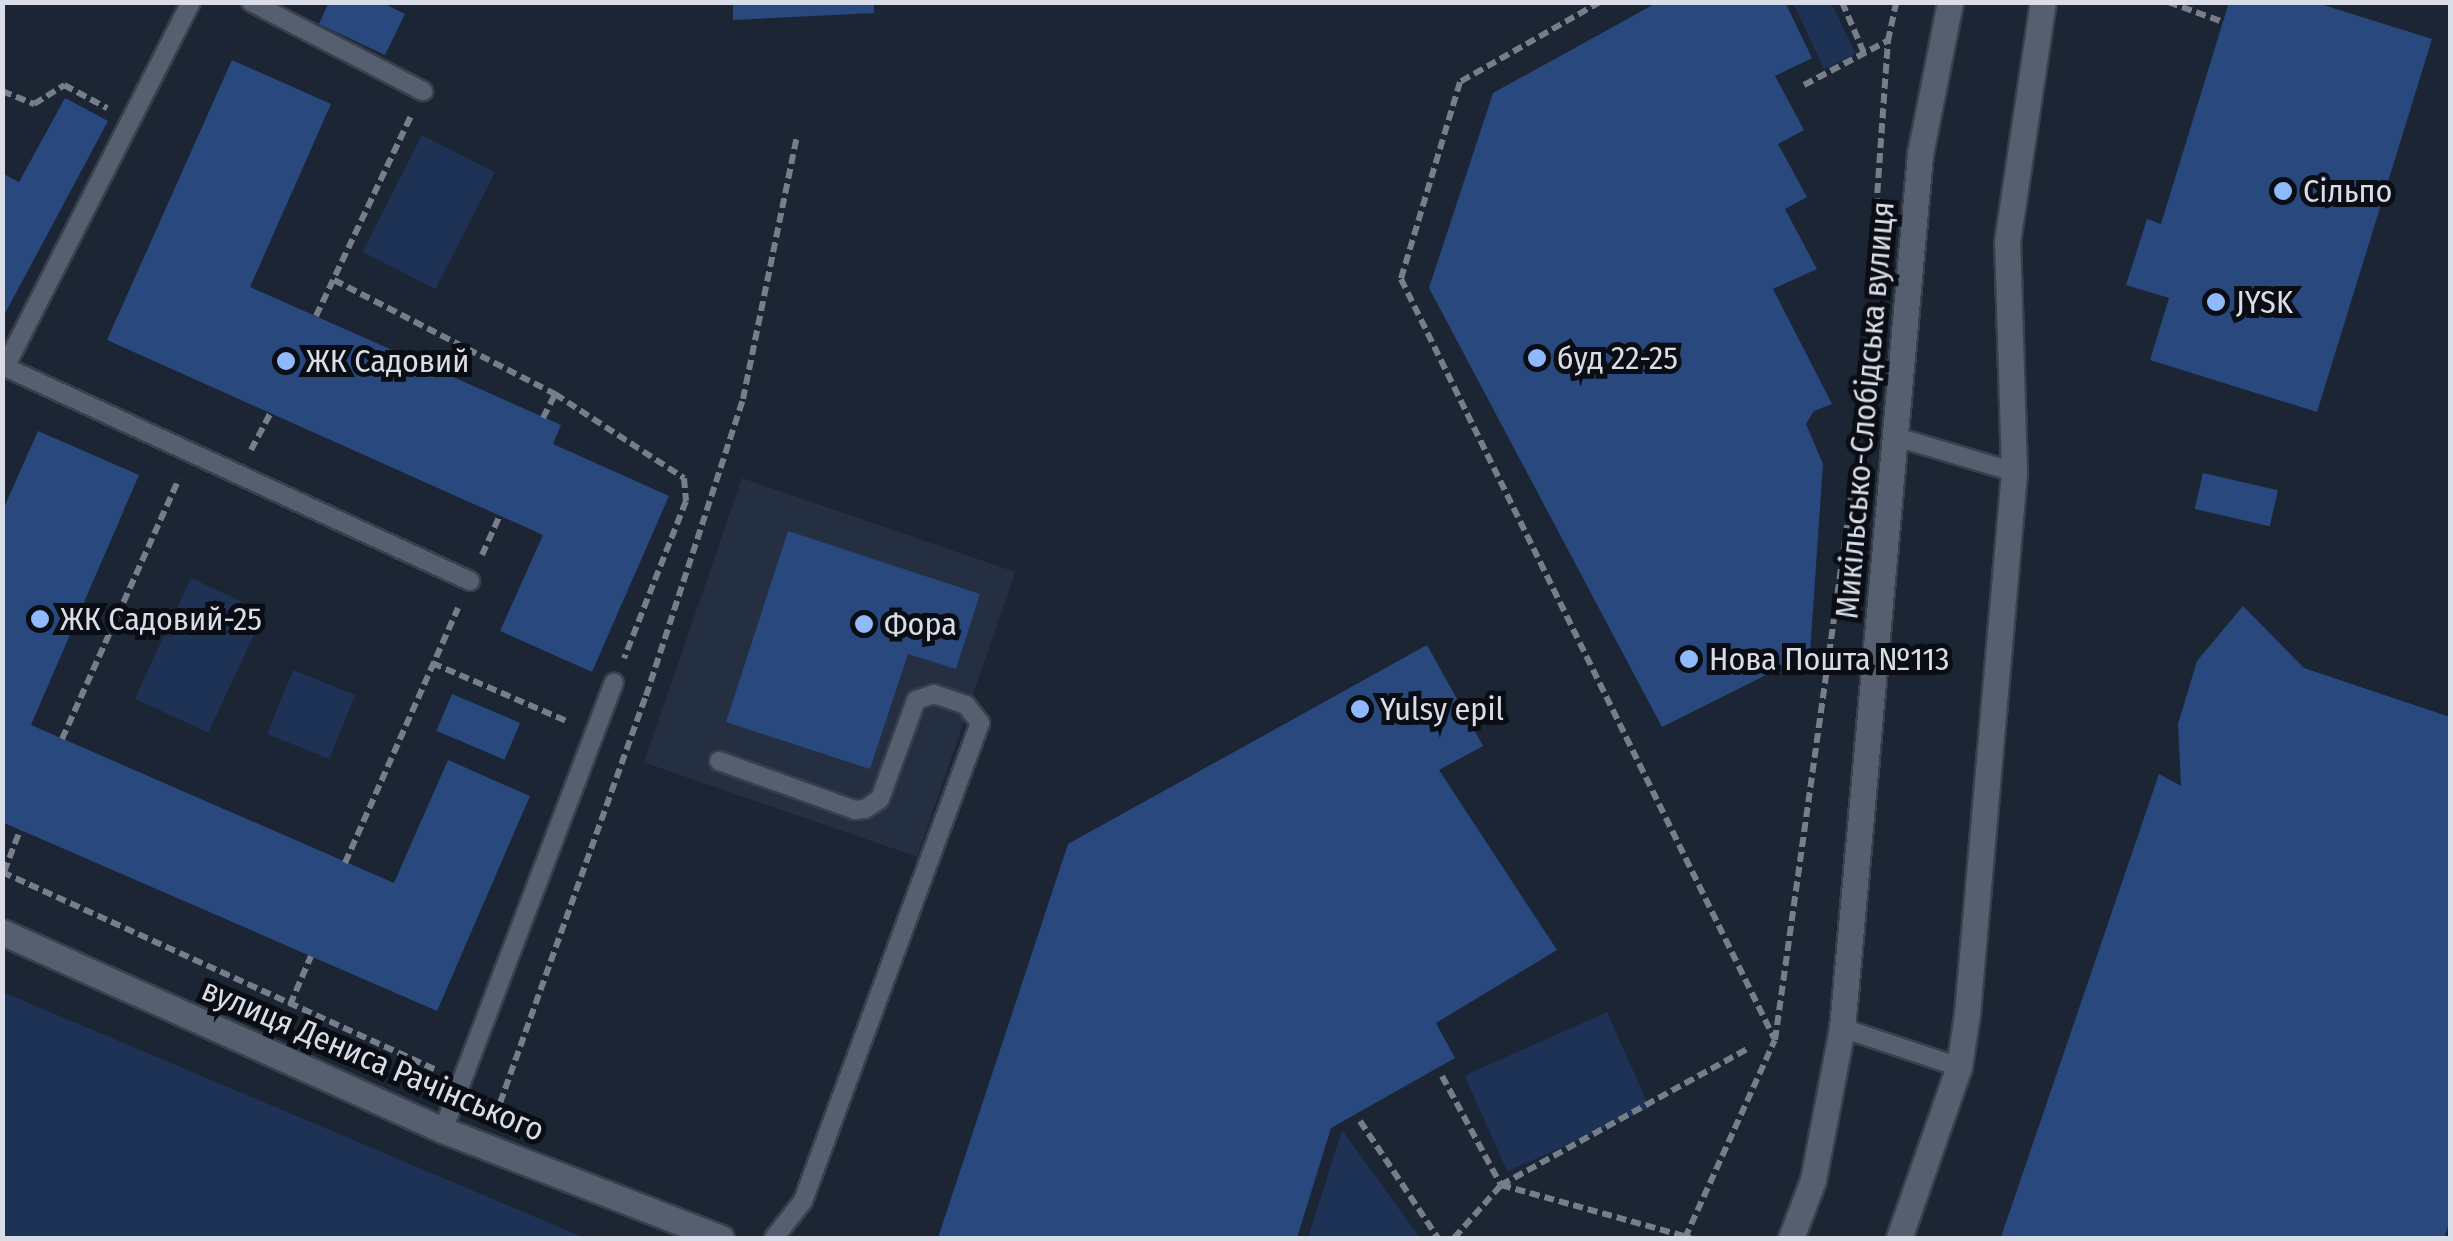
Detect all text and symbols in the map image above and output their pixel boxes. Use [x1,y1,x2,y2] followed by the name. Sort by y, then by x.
[2303,172,2392,210] place label: Сільпо
[2272,180,2294,202] marker: Сільпо
[1828,200,1902,620] street label: Микільсько-Слобідська вулиця
[2236,283,2293,321] place label: JYSK
[2205,291,2227,313] marker: JYSK
[1557,339,1678,377] place label: буд 22-25
[306,342,469,380] place label: ЖК Садовий
[1526,347,1548,369] marker: буд 22-25
[275,350,297,372] marker: ЖК Садовий
[60,600,262,638] place label: ЖК Садовий-25
[884,605,957,643] place label: Фора
[29,608,51,630] marker: ЖК Садовий-25
[853,613,875,635] marker: Фора
[1709,640,1949,678] place label: Нова Пошта №113
[1678,648,1700,670] marker: Нова Пошта №113
[1380,690,1504,728] place label: Yulsy epil
[1349,698,1371,720] marker: Yulsy epil
[196,970,550,1150] street label: вулиця Дениса Рачінського

